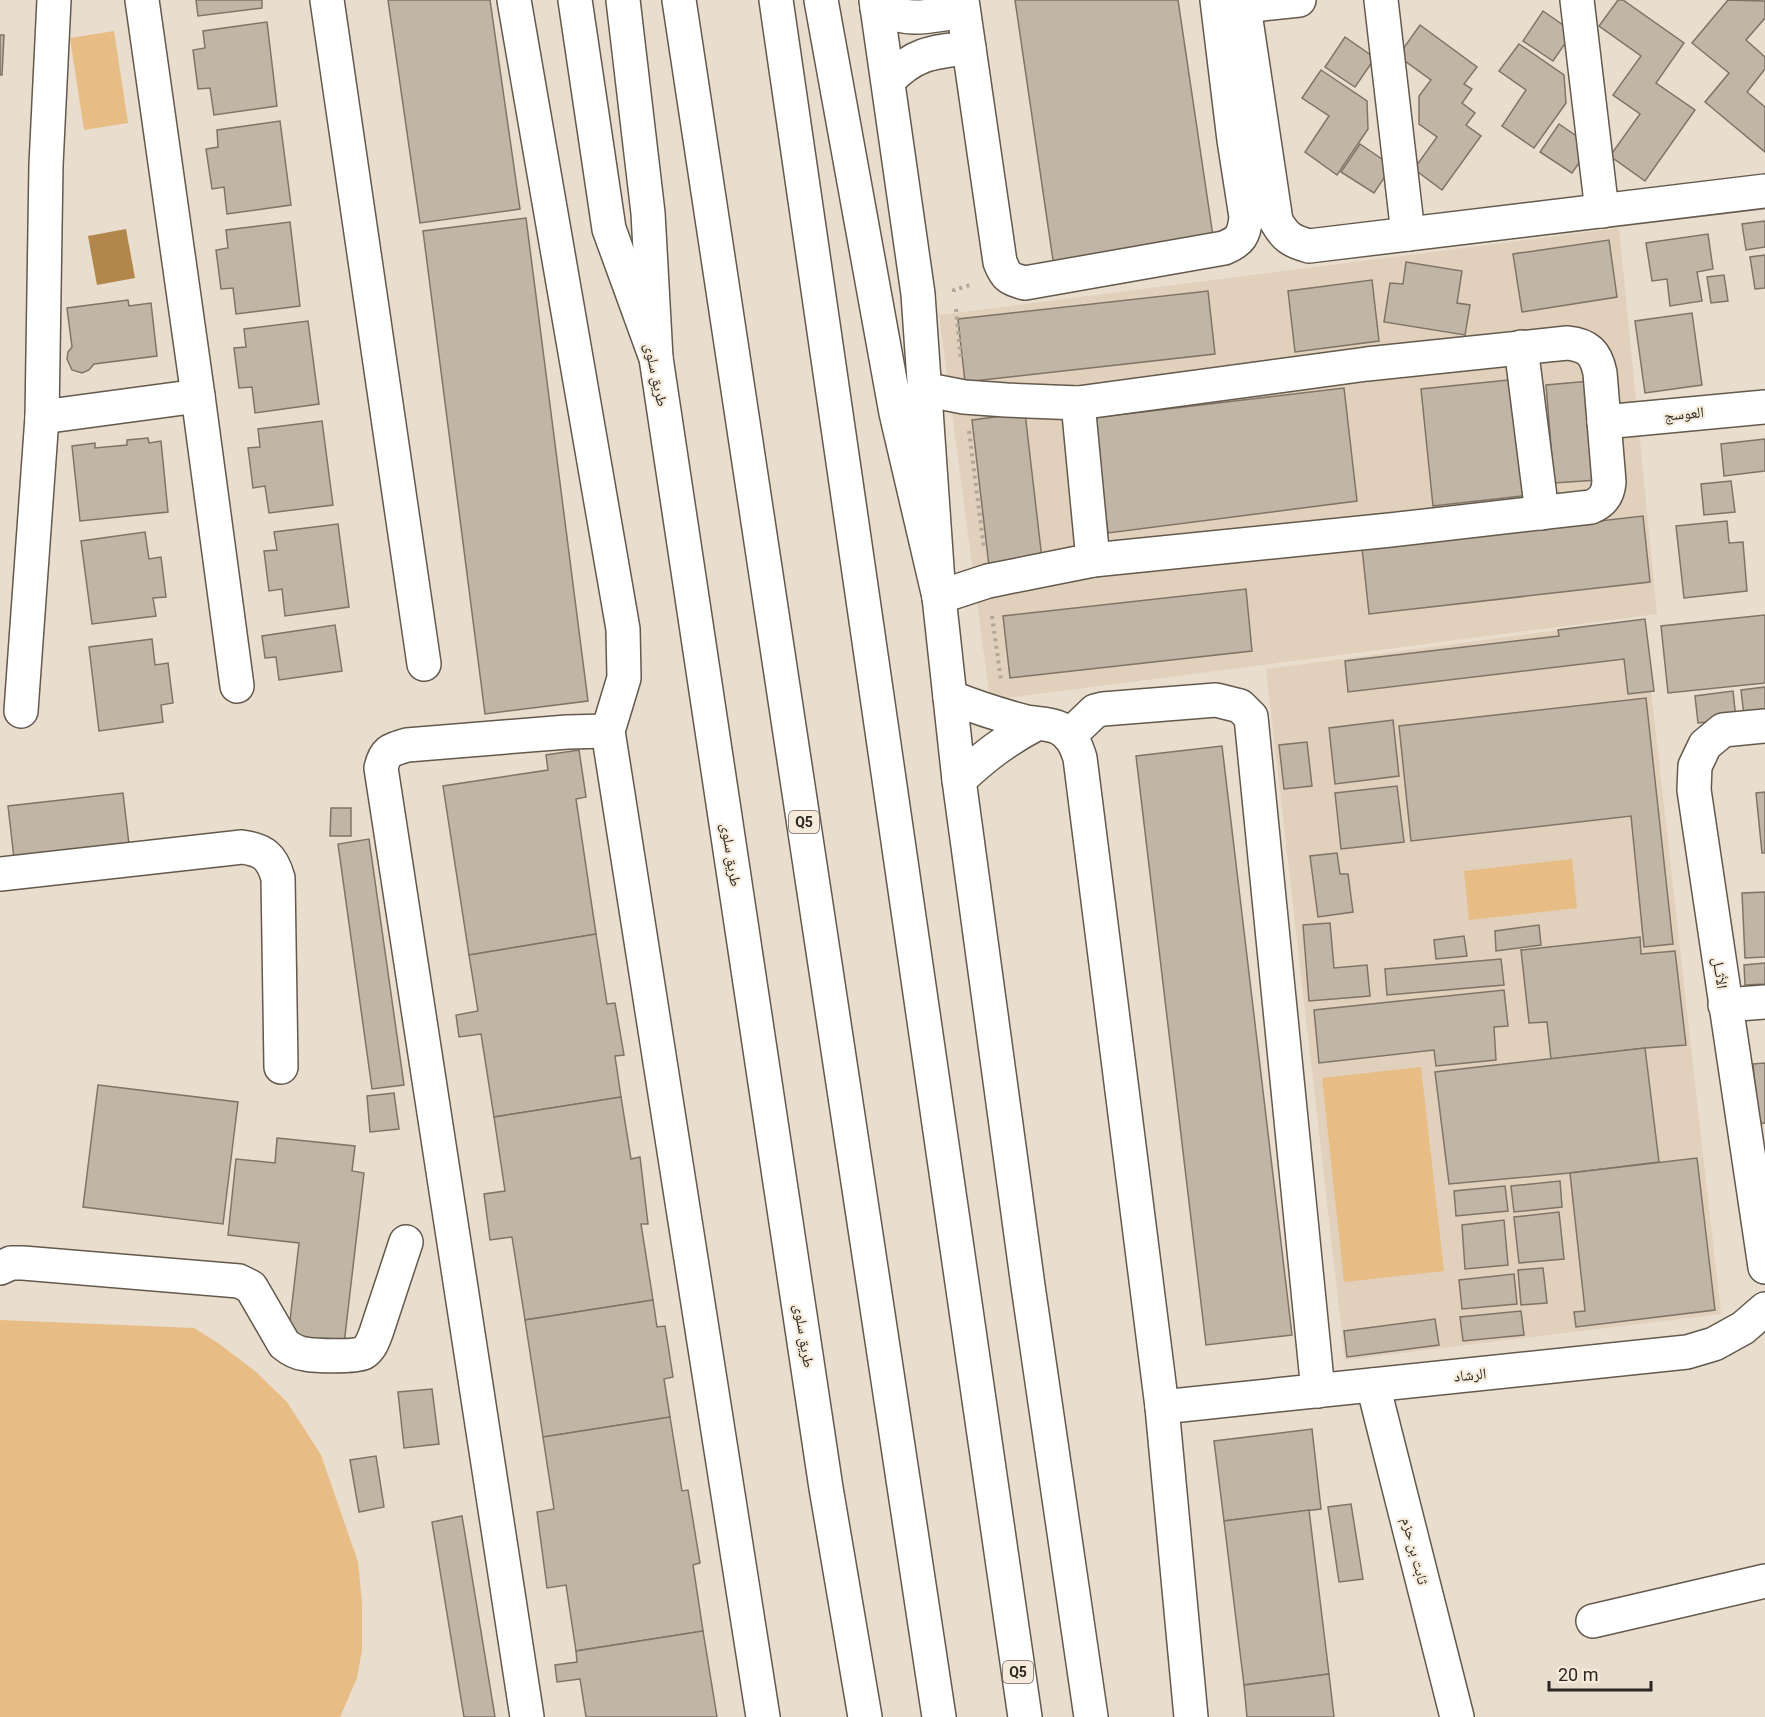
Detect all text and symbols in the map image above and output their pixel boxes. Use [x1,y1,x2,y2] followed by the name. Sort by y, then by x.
[640,342,672,409] street label: طريق سلوى
[1663,403,1705,426] street label: العوسج
[789,811,819,833] road number: Q5
[716,822,745,888] street label: طريق سلوى
[1708,956,1731,990] street label: الأثــل
[789,1303,818,1369] street label: طريق سلوى
[1453,1364,1487,1386] street label: الرشاد
[1397,1516,1432,1587] street label: ثابت بن حزم
[1549,1654,1651,1692] scale bar
[1003,1661,1033,1683] road number: Q5
[1558,1664,1598,1685] text: 20 m

